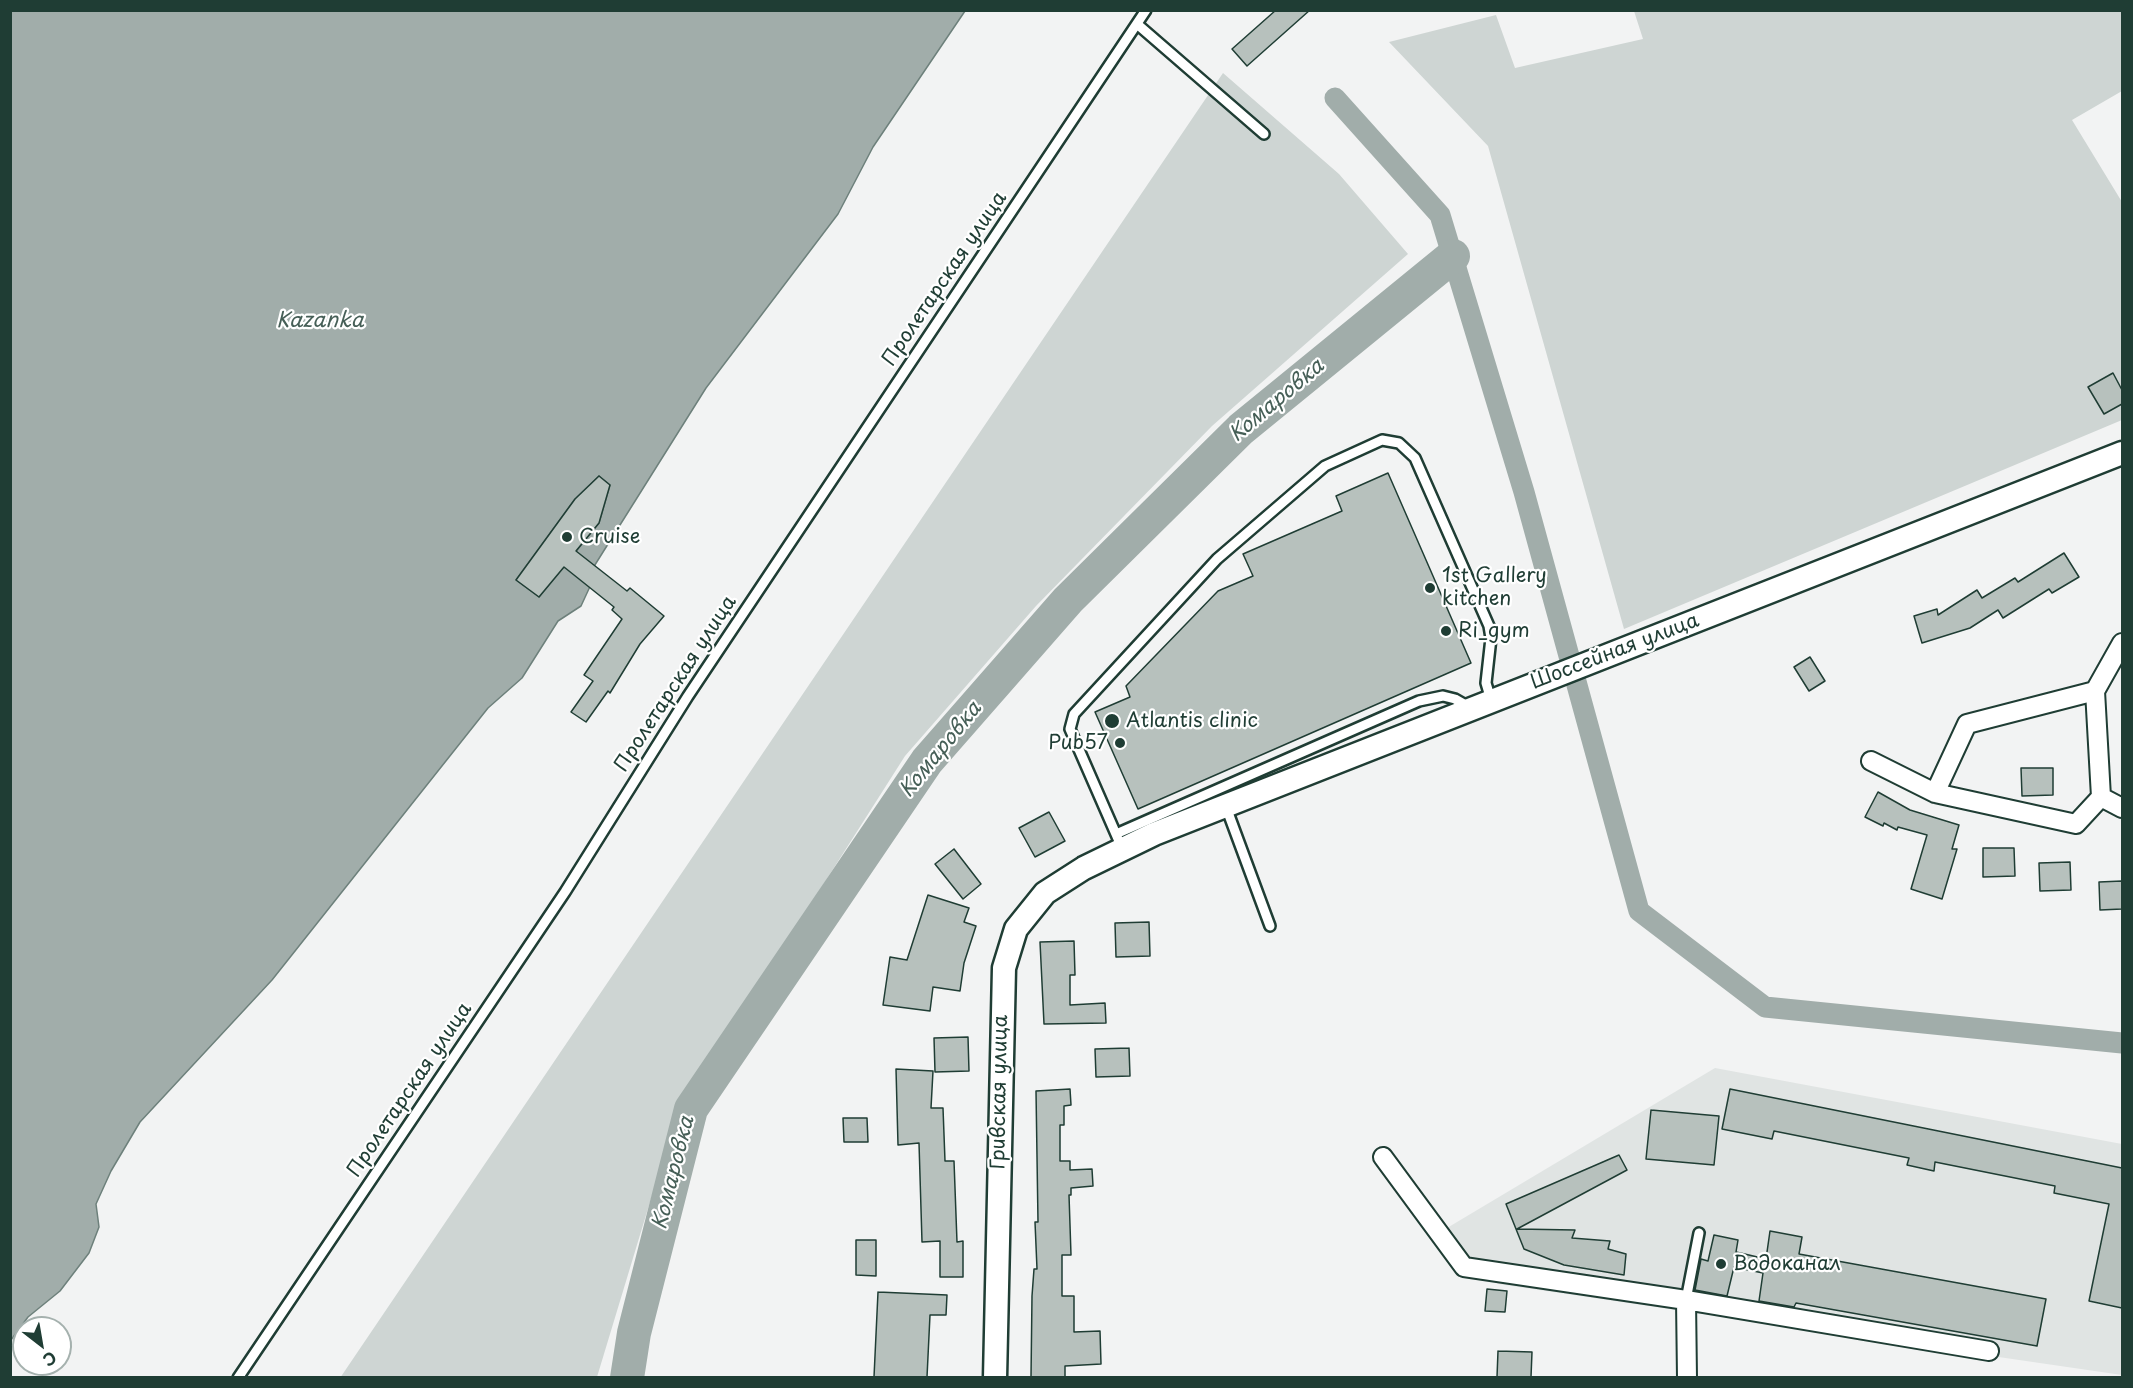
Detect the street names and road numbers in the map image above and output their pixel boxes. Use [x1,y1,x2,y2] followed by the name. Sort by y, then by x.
[878,187,1012,371] street label: Пролетарская улица
[610,591,742,777] street label: Пролетарская улица
[1527,609,1703,695] street label: Шоссейная улица
[343,998,477,1182] street label: Пролетарская улица
[987,1015,1013,1169] street label: Гривская улица

